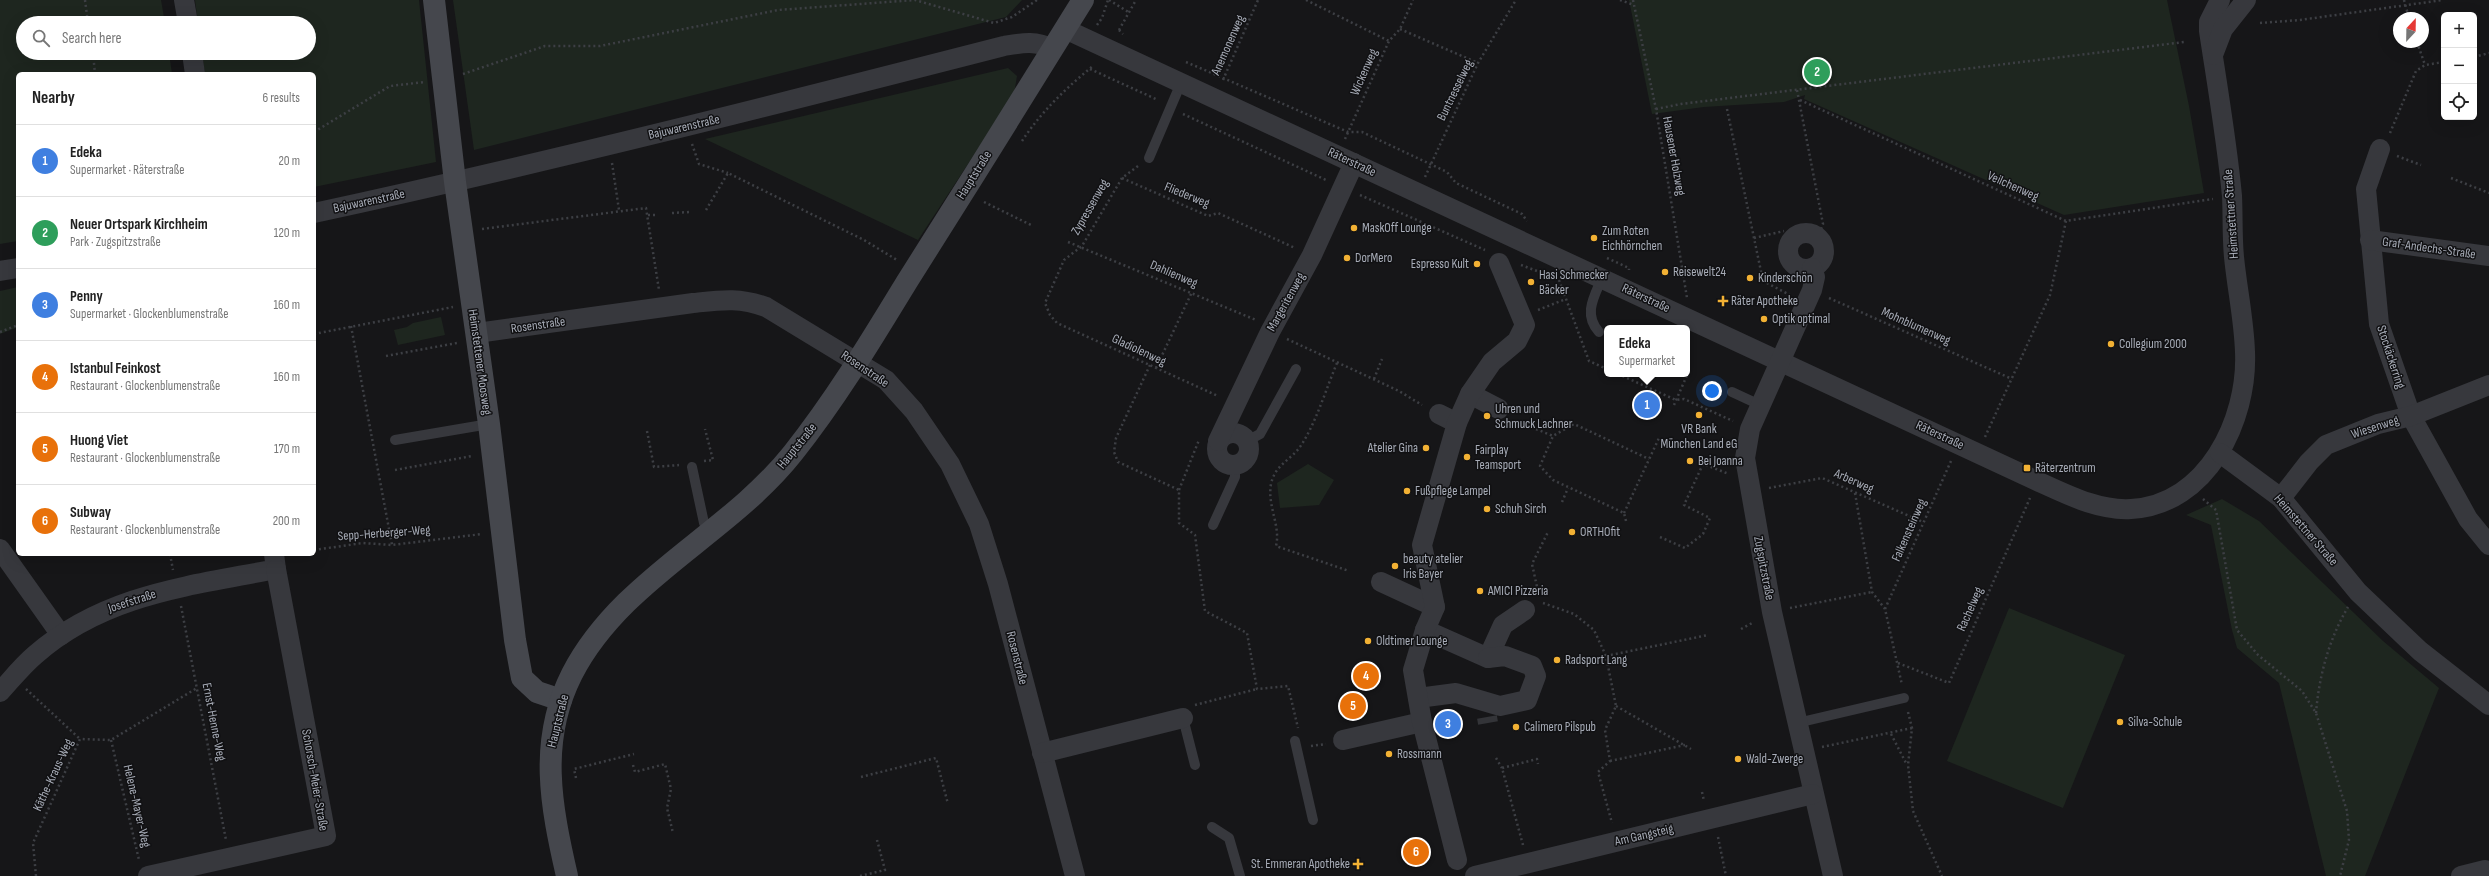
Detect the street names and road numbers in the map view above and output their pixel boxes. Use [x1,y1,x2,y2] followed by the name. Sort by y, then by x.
[1207,12,1248,79] street label: Anemonenweg
[1347,46,1381,98] street label: Wickenweg
[1433,57,1477,123] street label: Buntnesselweg
[647,111,721,143] street label: Bajuwarenstraße
[1659,115,1689,197] street label: Hausener Holzweg
[1325,144,1379,180] street label: Räterstraße
[953,148,995,202] street label: Hauptstraße
[1985,168,2041,204] street label: Veilchenweg
[2220,169,2242,259] street label: Heimstettner Straße
[1068,176,1112,238] street label: Zypressenweg
[1162,179,1212,211] street label: Fliederweg
[332,186,406,216] street label: Bajuwarenstraße
[2381,234,2477,262] street label: Graf-Andechs-Straße
[1148,257,1200,291] street label: Dahlienweg
[1263,270,1309,334] street label: Margeritenweg
[1619,280,1673,316] street label: Räterstraße
[1879,304,1953,348] street label: Mohnblumenweg
[465,308,495,416] street label: Heimstettener Moosweg
[510,313,566,337] street label: Rosenstraße
[2373,323,2409,391] street label: Stockäckerring
[1109,330,1169,370] street label: Gladiolenweg
[838,347,892,391] street label: Rosenstraße
[2349,412,2401,442] street label: Wiesenweg
[1913,417,1967,453] street label: Räterstraße
[774,420,820,472] street label: Hauptstraße
[1831,465,1876,497] street label: Arberweg
[2271,491,2341,569] street label: Heimstettner Straße
[1888,496,1930,564] street label: Falkensteinweg
[337,522,431,544] street label: Sepp-Herberger-Weg
[1750,535,1778,601] street label: Zugspitzstraße
[1953,584,1987,634] street label: Rachelweg
[105,586,158,617] street label: Josefstraße
[1003,630,1031,686] street label: Rosenstraße
[199,682,229,762] street label: Ernst-Henne-Weg
[544,693,572,749] street label: Hauptstraße
[298,728,332,832] street label: Schorsch-Meier-Straße
[29,736,77,814] street label: Käthe-Kraus-Weg
[120,763,154,849] street label: Helene-Mayer-Weg
[1612,820,1675,850] street label: Am Gangsteig

